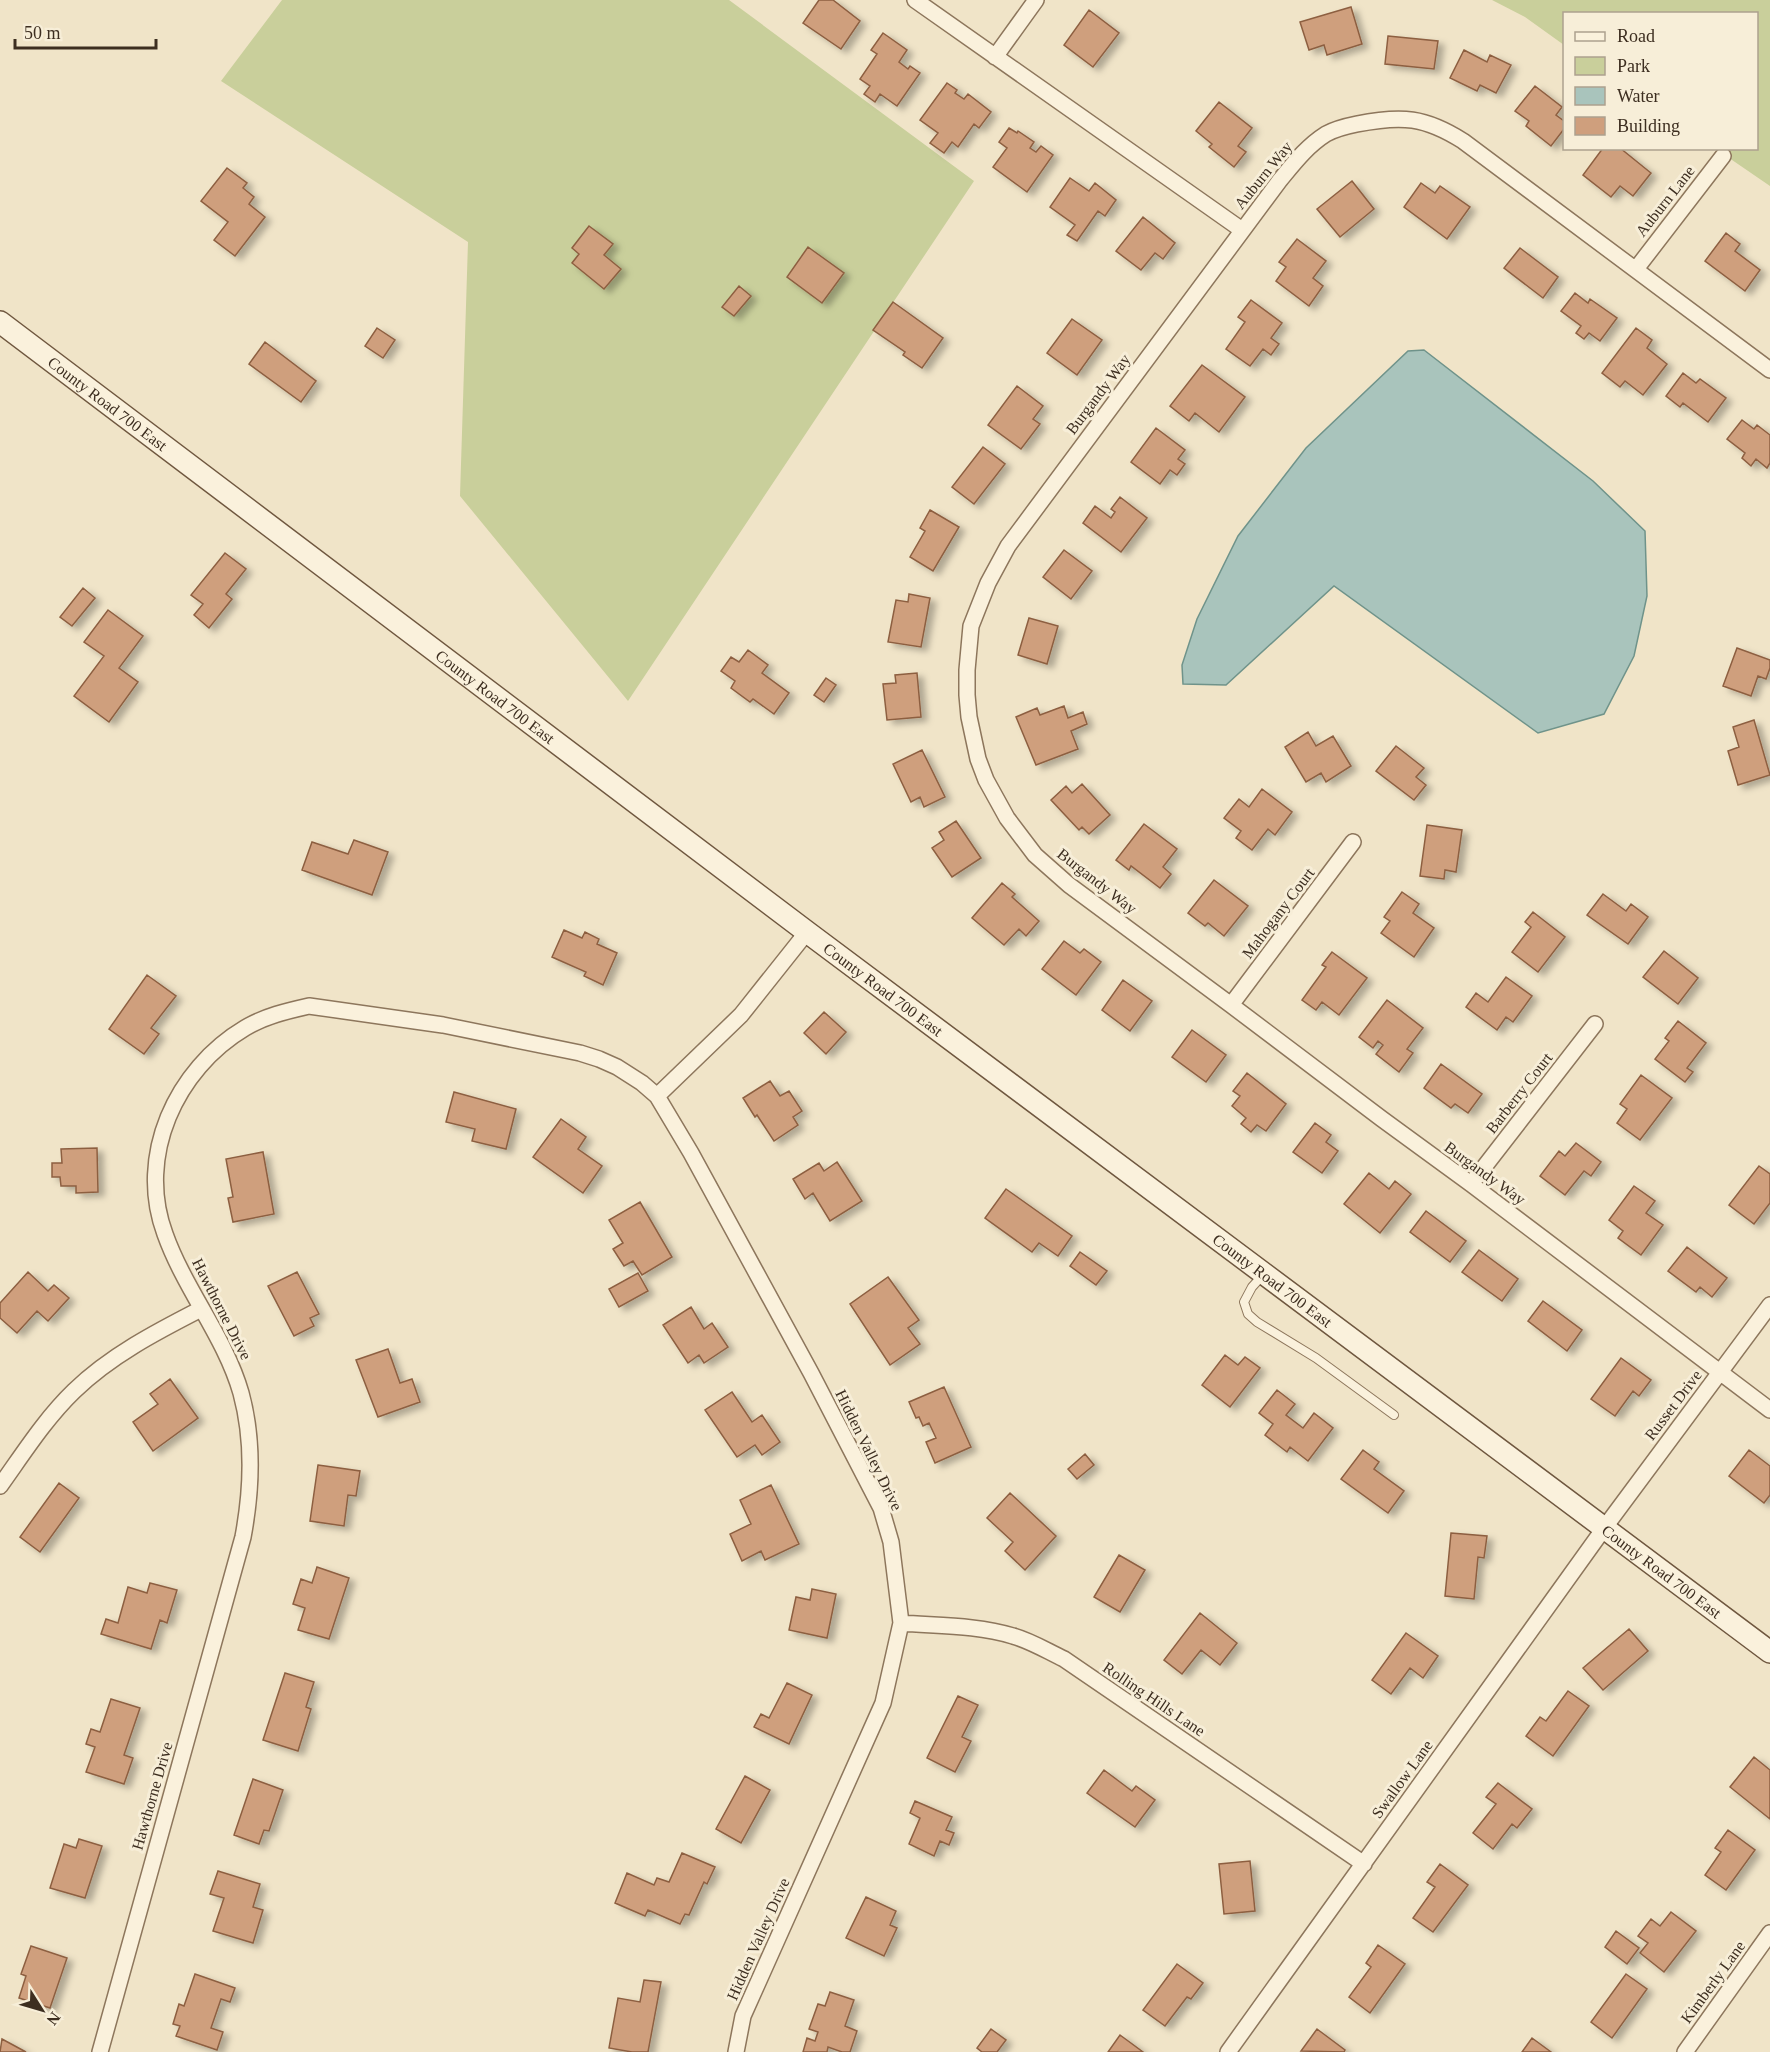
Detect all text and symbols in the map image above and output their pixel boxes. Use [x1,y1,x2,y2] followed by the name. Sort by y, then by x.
[15,12,156,50] scale bar
[1563,12,1758,150] legend
[24,23,61,43] text: 50 m
[1617,26,1655,46] text: Road
[1617,56,1650,76] text: Park
[1617,86,1660,106] text: Water
[1617,116,1680,136] text: Building
[1231,138,1296,213] street label: Auburn Way
[1632,162,1698,240] street label: Auburn Lane
[1062,351,1134,438] street label: Burgandy Way
[45,353,171,454] street label: County Road 700 East
[433,646,559,747] street label: County Road 700 East
[1054,845,1140,918] street label: Burgandy Way
[1238,864,1319,962] street label: Mahogany Court
[820,939,947,1040] street label: County Road 700 East
[1482,1049,1557,1137] street label: Barberry Court
[1441,1138,1529,1209] street label: Burgandy Way
[1210,1230,1336,1331] street label: County Road 700 East
[189,1255,255,1363] street label: Hawthorne Drive
[1641,1367,1705,1443] street label: Russet Drive
[832,1387,906,1514] street label: Hidden Valley Drive
[1599,1521,1725,1622] street label: County Road 700 East
[1099,1659,1208,1740] street label: Rolling Hills Lane
[1368,1737,1436,1821] street label: Swallow Lane
[128,1740,176,1852] street label: Hawthorne Drive
[723,1875,794,2003] street label: Hidden Valley Drive
[1678,1938,1749,2027] street label: Kimberly Lane
[12,1980,72,2040] north arrow
[43,2009,64,2029] text: N

